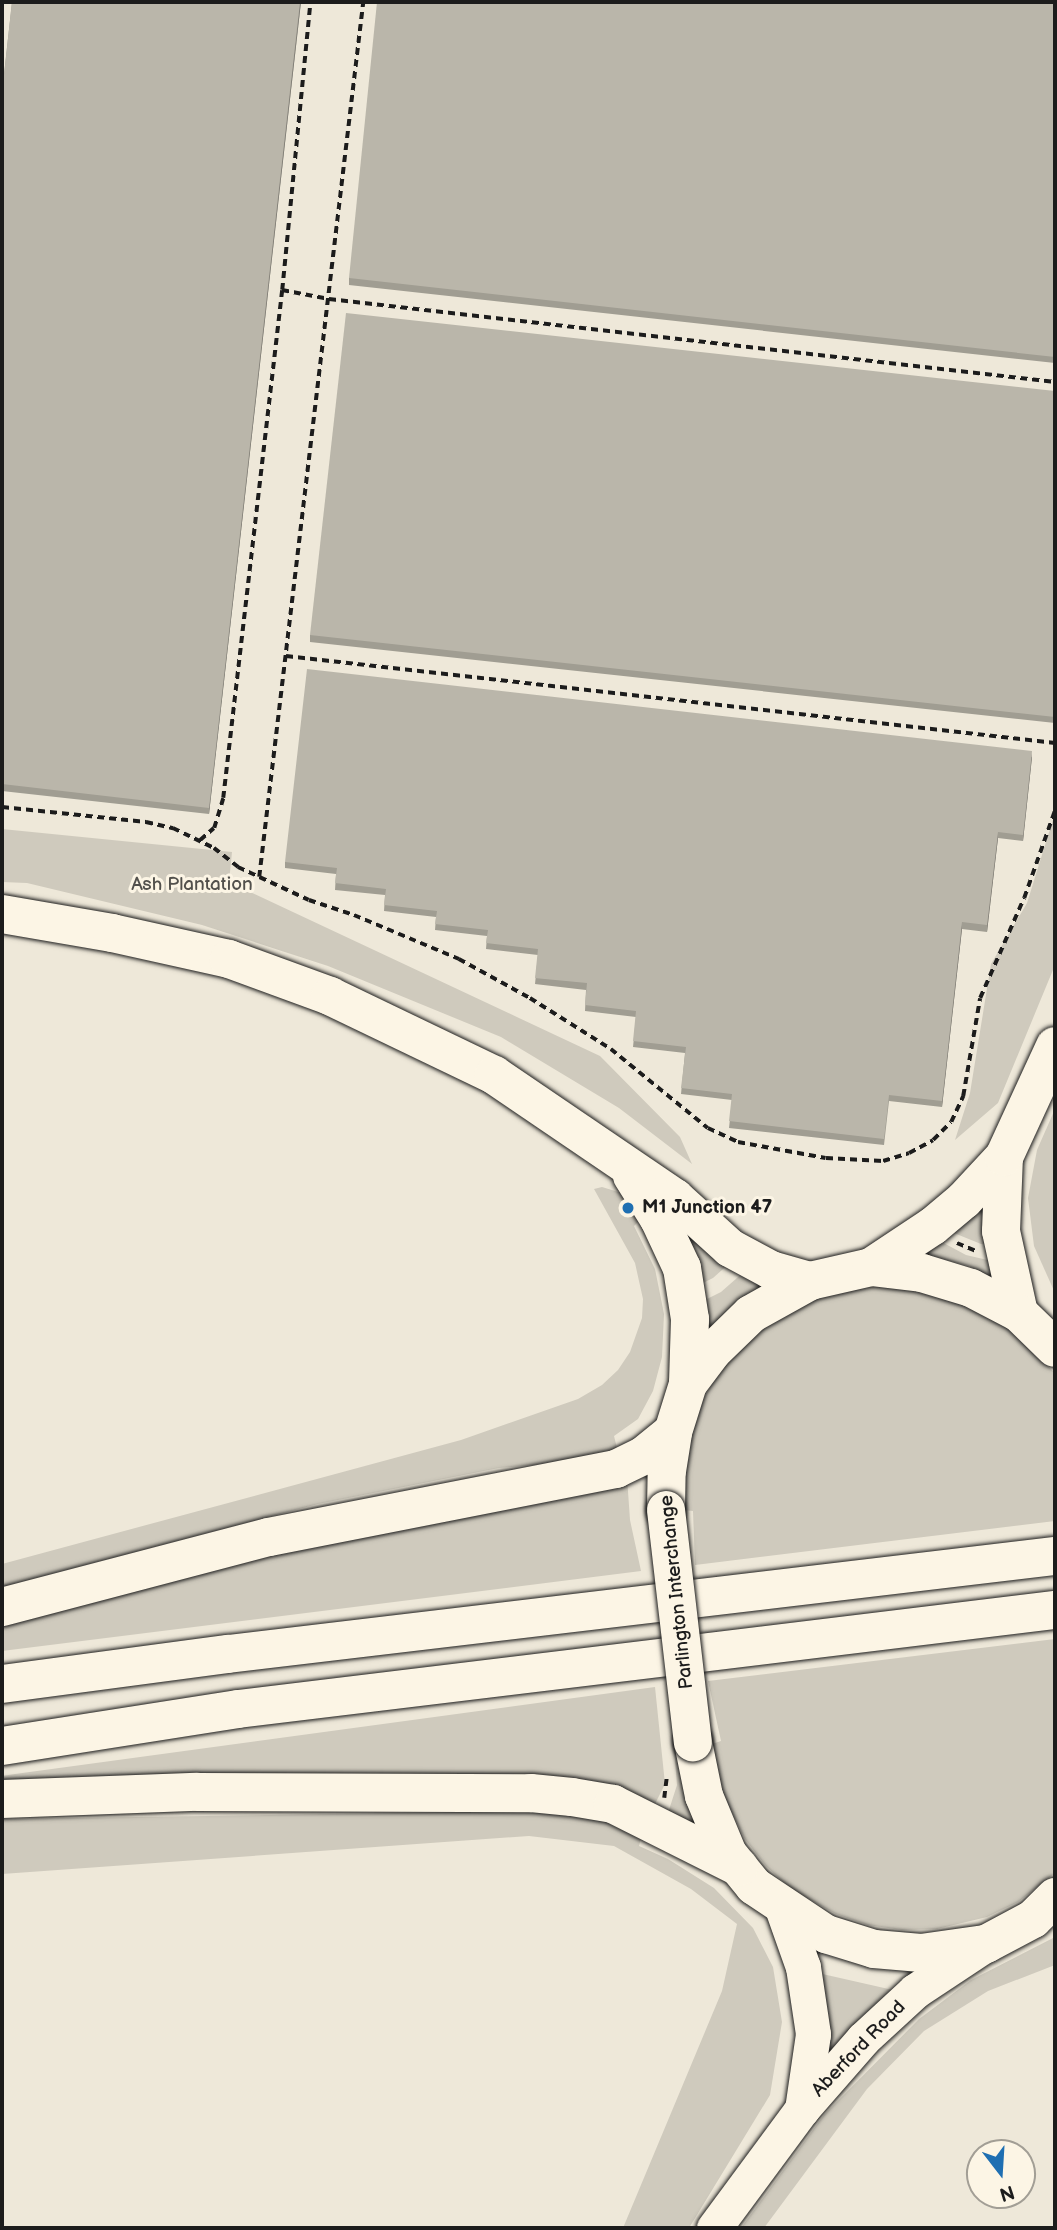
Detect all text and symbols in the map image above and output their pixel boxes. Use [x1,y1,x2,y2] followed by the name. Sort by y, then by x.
[131,874,253,896] park label: Ash Plantation
[642,1197,772,1219] place label: M1 Junction 47
[620,1200,636,1216] marker: M1 Junction 47
[655,1494,699,1690] street label: Parlington Interchange
[807,1996,911,2102] street label: Aberford Road
[966,2139,1036,2209] north arrow
[997,2180,1017,2206] text: N

